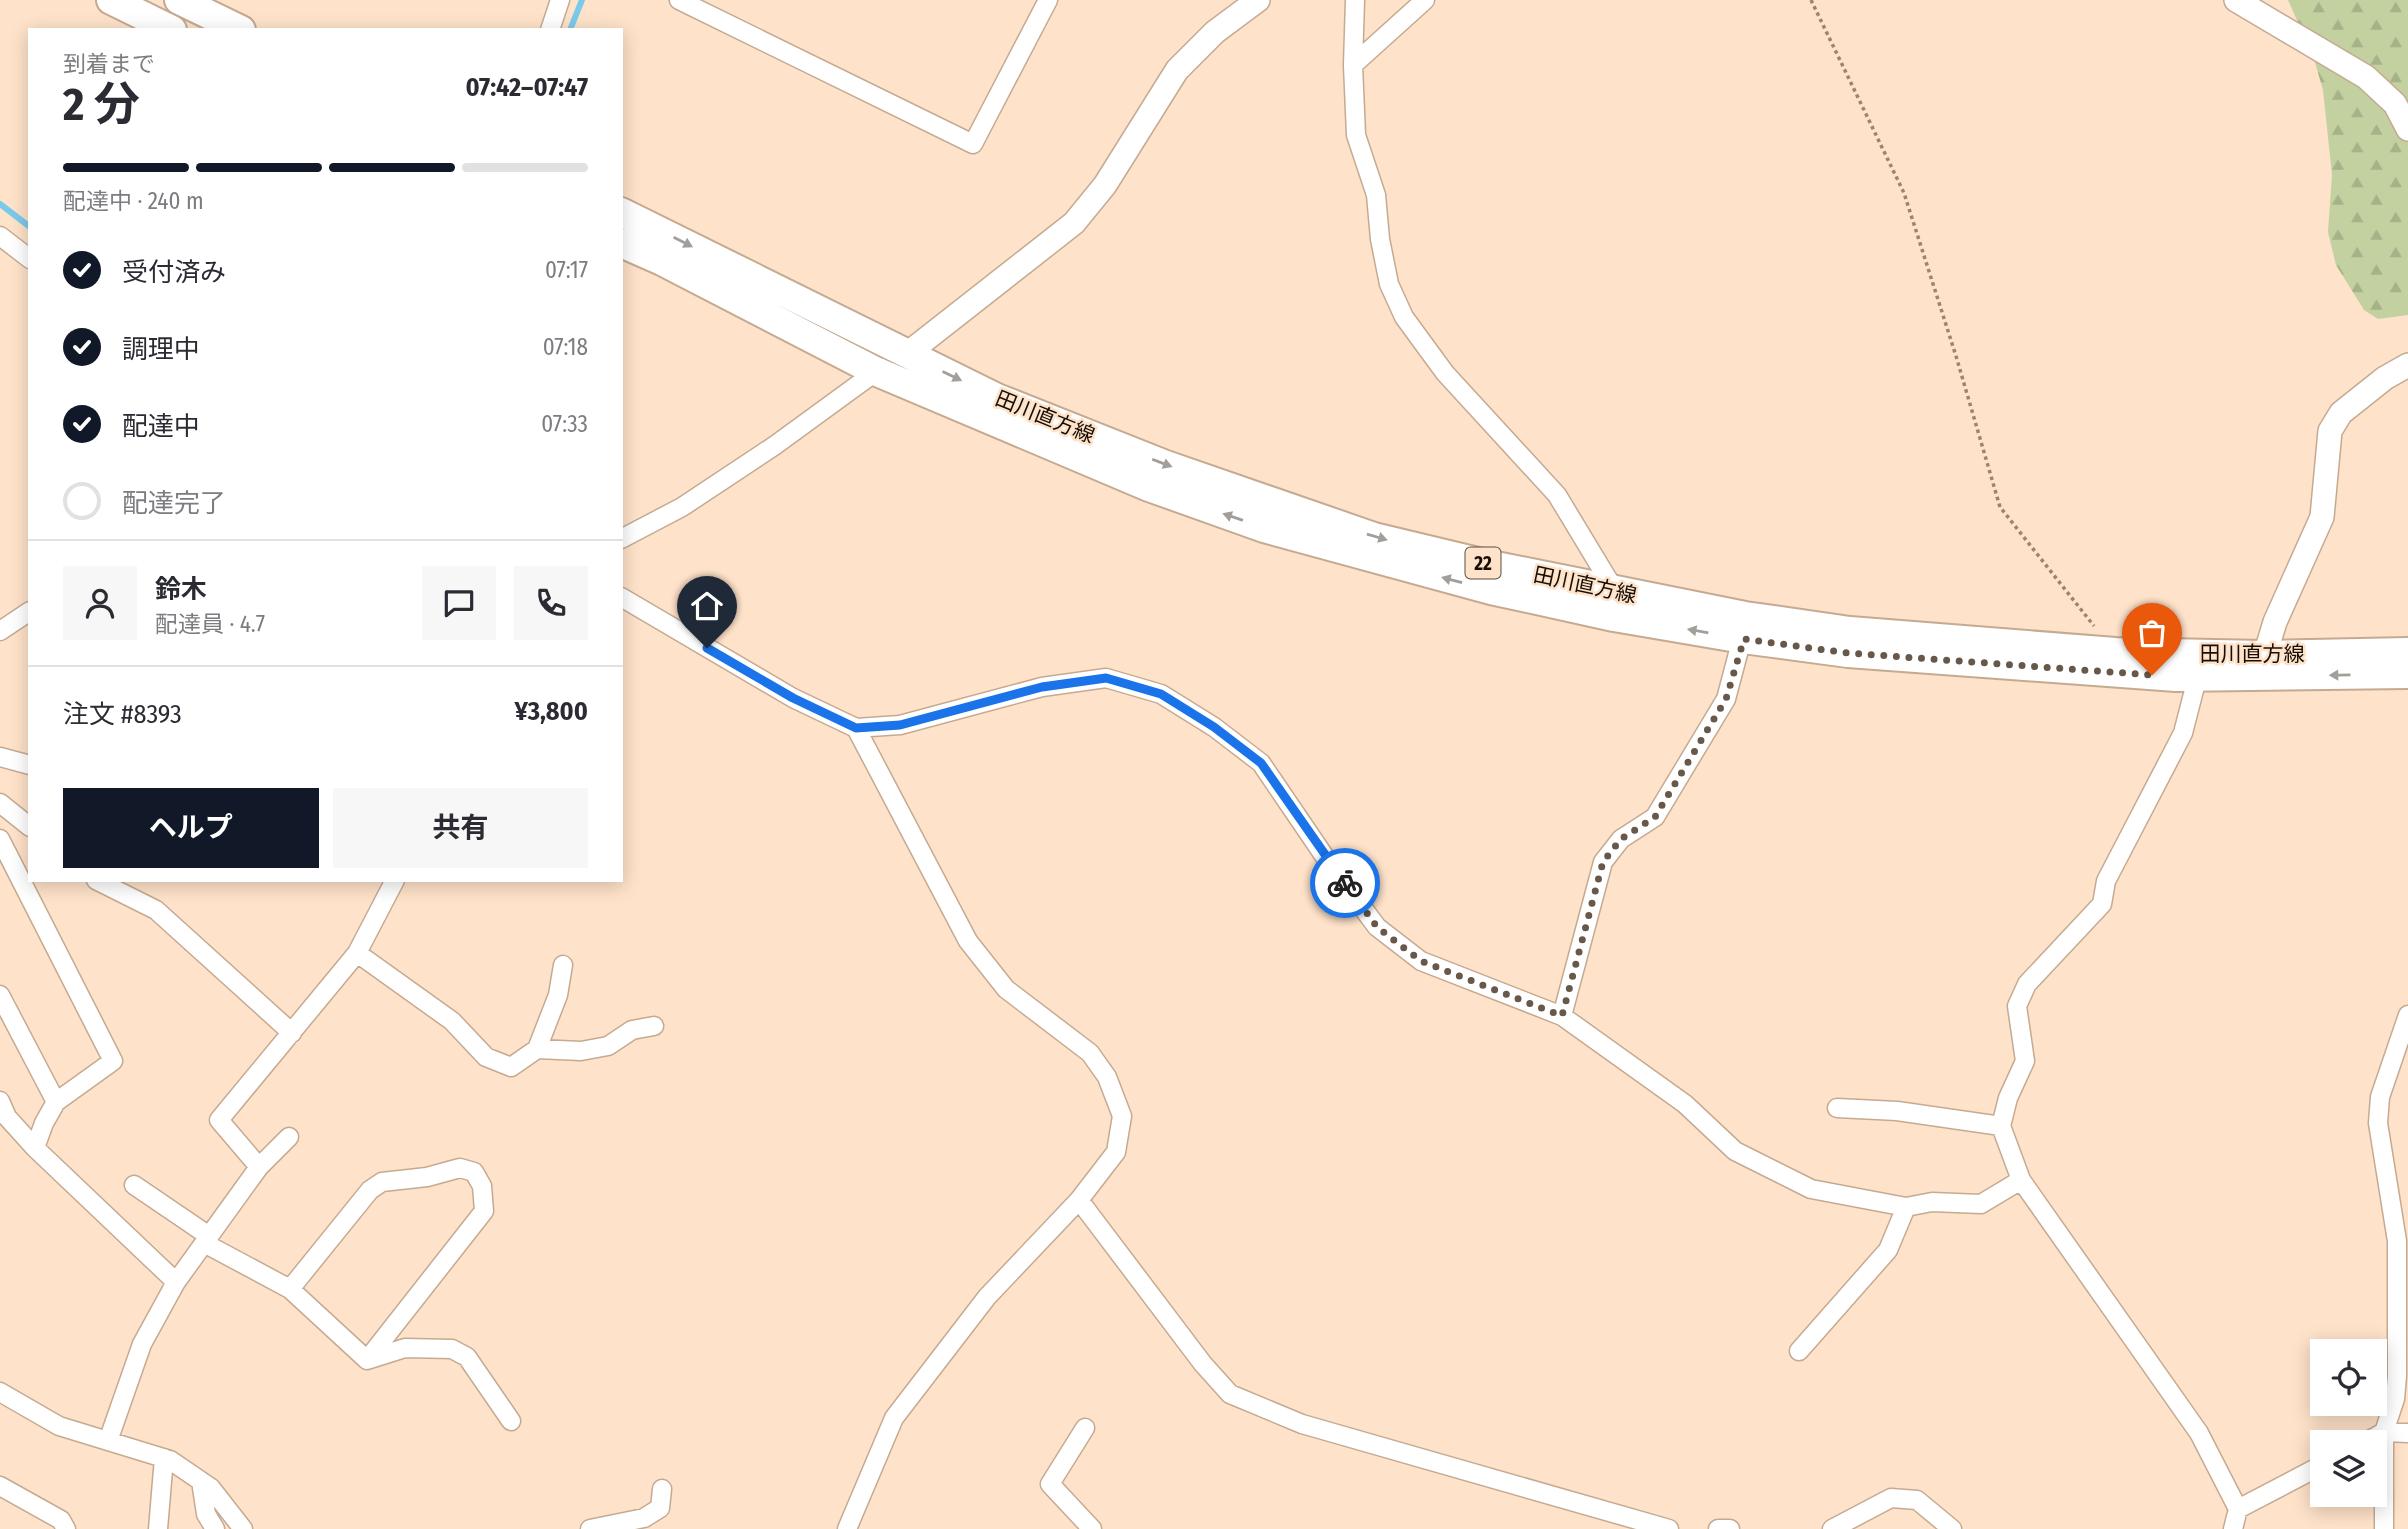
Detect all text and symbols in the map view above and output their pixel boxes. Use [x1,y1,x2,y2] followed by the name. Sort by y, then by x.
[63,50,155,78] text: 到着まで
[465,72,588,103] text: 07:42–07:47
[63,77,140,132] text: 2 分
[63,187,204,215] text: 配達中 · 240 m
[673,236,693,247] one-way arrow
[63,251,101,289] icon: check
[545,256,588,284] text: 07:17
[122,257,226,288] text: 受付済み
[63,328,101,366] icon: check
[543,333,588,361] text: 07:18
[122,334,200,365] text: 調理中
[942,370,962,382] one-way arrow
[991,385,1099,449] street label: 田川直方線
[63,405,101,443] icon: check
[541,410,588,438] text: 07:33
[122,411,200,442] text: 配達中
[1152,458,1173,469] one-way arrow
[122,488,226,519] text: 配達完了
[1223,511,1244,522] one-way arrow
[1367,532,1389,543] one-way arrow
[1466,548,1500,578] road number: 22
[1531,561,1639,609] street label: 田川直方線
[63,566,137,640] button: person
[422,566,496,640] button: chat
[514,566,588,640] button: phone
[155,574,207,605] text: 鈴木
[1441,574,1463,585] one-way arrow
[677,576,737,648] pin
[688,587,726,625] icon: home
[2122,603,2182,675] pin
[155,610,265,638] text: 配達員 · 4.7
[2133,614,2171,652] icon: bag
[1687,625,1709,636] one-way arrow
[2200,641,2305,667] street label: 田川直方線
[2329,670,2351,681] one-way arrow
[515,696,588,727] text: ¥3,800
[63,699,182,730] text: 注文 #8393
[63,788,319,868] button: ヘルプ
[333,788,588,868] button: 共有
[1310,848,1380,918] courier
[1326,864,1364,902] icon: bike
[2310,1339,2387,1507] map controls
[2310,1339,2387,1416] button: locate
[2310,1430,2387,1507] button: layers

